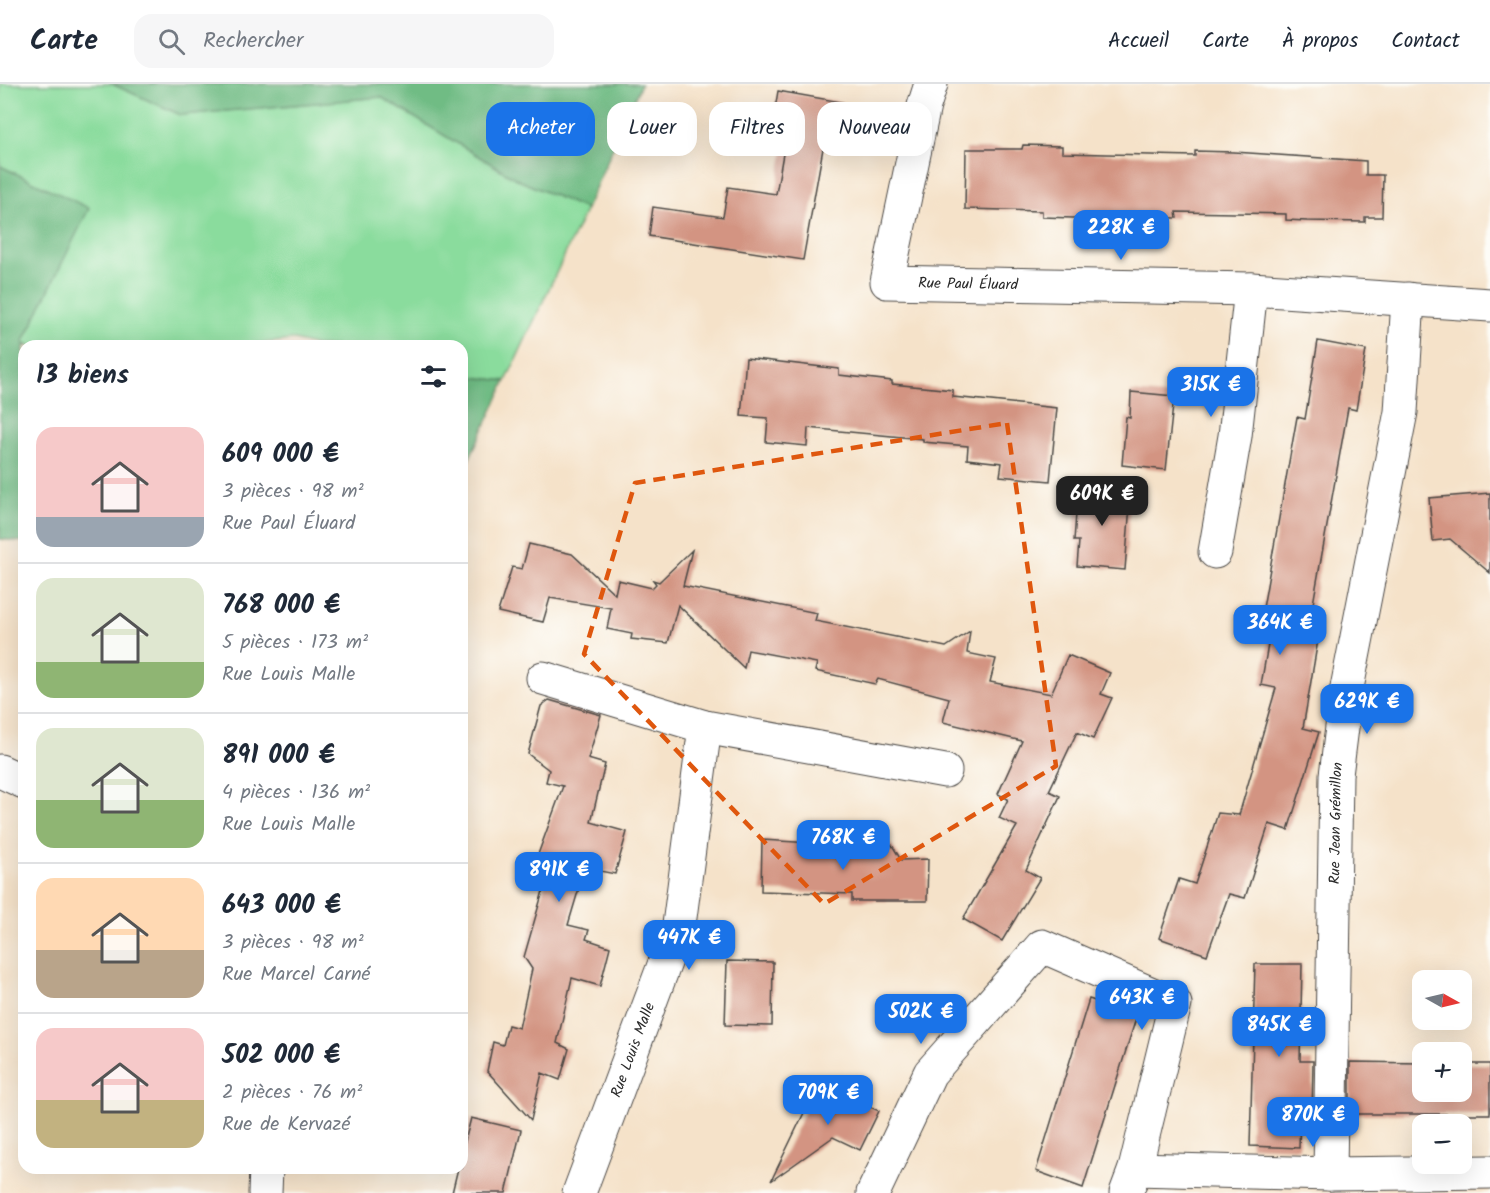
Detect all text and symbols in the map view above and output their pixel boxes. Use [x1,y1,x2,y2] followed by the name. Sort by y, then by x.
[134,14,554,68] search box
[30,19,98,64] text: Carte
[203,24,303,59] text: Rechercher
[155,25,188,58] icon: search
[1108,25,1169,58] text: Accueil
[1202,25,1249,58] text: Carte
[1282,25,1358,58] text: À propos
[1391,25,1460,58] text: Contact
[486,102,595,156] chip: Acheter
[607,102,697,156] chip: Louer
[709,102,805,156] chip: Filtres
[817,102,932,156] chip: Nouveau
[1072,210,1170,261] pin: 228K €
[1087,213,1155,245] text: 228K €
[918,272,1019,298] street label: Rue Paul Éluard
[36,355,129,397] text: 13 biens
[417,360,450,393] icon: filters
[1162,367,1260,418] pin: 315K €
[1181,370,1241,402] text: 315K €
[222,434,339,476] text: 609 000 €
[84,451,156,523] icon: home
[222,476,364,508] text: 3 pièces · 98 m²
[1053,476,1151,527] pin: 609K €
[1070,479,1134,511] text: 609K €
[222,508,355,540] text: Rue Paul Éluard
[222,585,340,627] text: 768 000 €
[84,602,156,674] icon: home
[1231,605,1329,656] pin: 364K €
[1247,608,1313,640] text: 364K €
[222,627,368,659] text: 5 pièces · 173 m²
[222,659,355,691] text: Rue Louis Malle
[1318,684,1416,735] pin: 629K €
[1334,687,1400,719] text: 629K €
[222,735,335,777] text: 891 000 €
[84,752,156,824] icon: home
[1323,761,1351,884] street label: Rue Jean Grémillon
[222,777,370,809] text: 4 pièces · 136 m²
[222,809,355,841] text: Rue Louis Malle
[794,820,892,871] pin: 768K €
[811,823,875,855] text: 768K €
[510,852,608,903] pin: 891K €
[529,855,589,887] text: 891K €
[222,885,341,927] text: 643 000 €
[84,902,156,974] icon: home
[640,920,738,971] pin: 447K €
[657,923,721,955] text: 447K €
[222,927,364,959] text: 3 pièces · 98 m²
[222,959,370,991] text: Rue Marcel Carné
[1412,970,1472,1030] north arrow
[1412,970,1472,1174] map controls
[1093,980,1191,1031] pin: 643K €
[1109,983,1175,1015] text: 643K €
[872,994,970,1045] pin: 502K €
[889,997,953,1029] text: 502K €
[605,999,662,1101] street label: Rue Louis Malle
[1230,1007,1328,1058] pin: 845K €
[1246,1010,1312,1042] text: 845K €
[222,1035,340,1077] text: 502 000 €
[1412,1042,1472,1102] button: +
[84,1052,156,1124] icon: home
[779,1075,877,1126] pin: 709K €
[222,1077,362,1109] text: 2 pièces · 76 m²
[797,1078,859,1110] text: 709K €
[1264,1097,1362,1148] pin: 870K €
[1281,1100,1345,1132] text: 870K €
[222,1109,350,1141] text: Rue de Kervazé
[1412,1114,1472,1174] button: −

